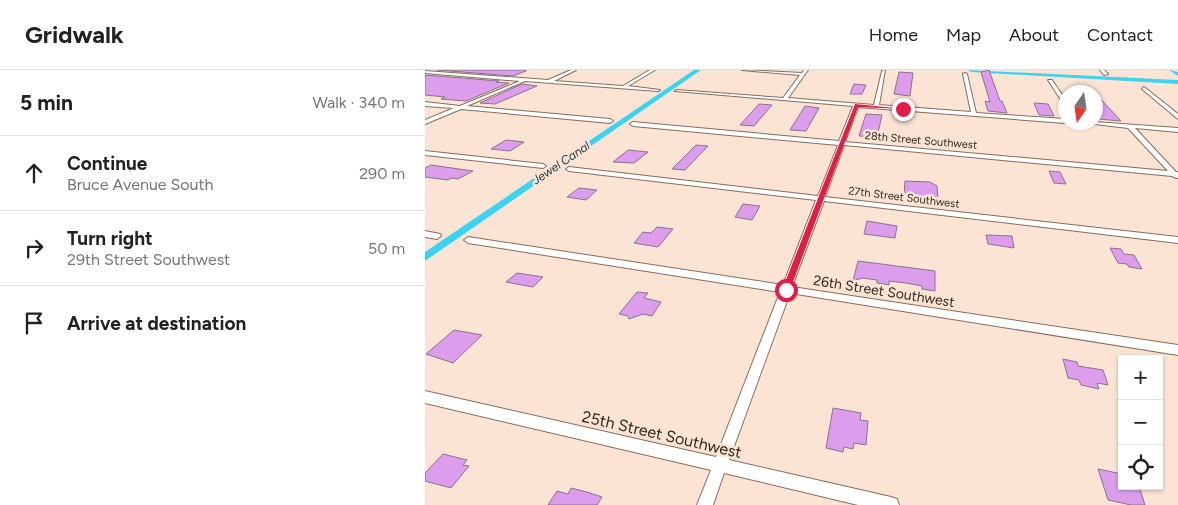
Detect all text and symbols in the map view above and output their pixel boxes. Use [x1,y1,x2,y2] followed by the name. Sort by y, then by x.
[25,20,124,49] text: Gridwalk
[869,24,918,46] text: Home
[946,24,981,46] text: Map
[1009,24,1059,46] text: About
[1087,24,1153,46] text: Contact
[1058,85,1103,130] north arrow
[20,90,73,115] text: 5 min
[312,93,405,112] text: Walk · 340 m
[892,98,915,121] route end
[864,129,978,152] street label: 28th Street Southwest
[529,138,593,188] water label: Jewel Canal
[67,152,147,175] text: Continue
[20,159,48,187] icon: ahead
[359,164,405,183] text: 290 m
[67,175,214,194] text: Bruce Avenue South
[848,184,960,211] street label: 27th Street Southwest
[67,227,153,250] text: Turn right
[20,234,48,262] icon: right
[368,239,405,258] text: 50 m
[67,250,230,269] text: 29th Street Southwest
[812,272,956,311] street label: 26th Street Southwest
[775,279,798,302] route start
[20,309,48,337] icon: arrive
[67,312,246,335] text: Arrive at destination
[1118,355,1163,490] map controls
[1118,355,1163,400] button: +
[1118,400,1163,445] button: −
[580,407,744,462] street label: 25th Street Southwest
[1118,445,1163,490] button: locate

